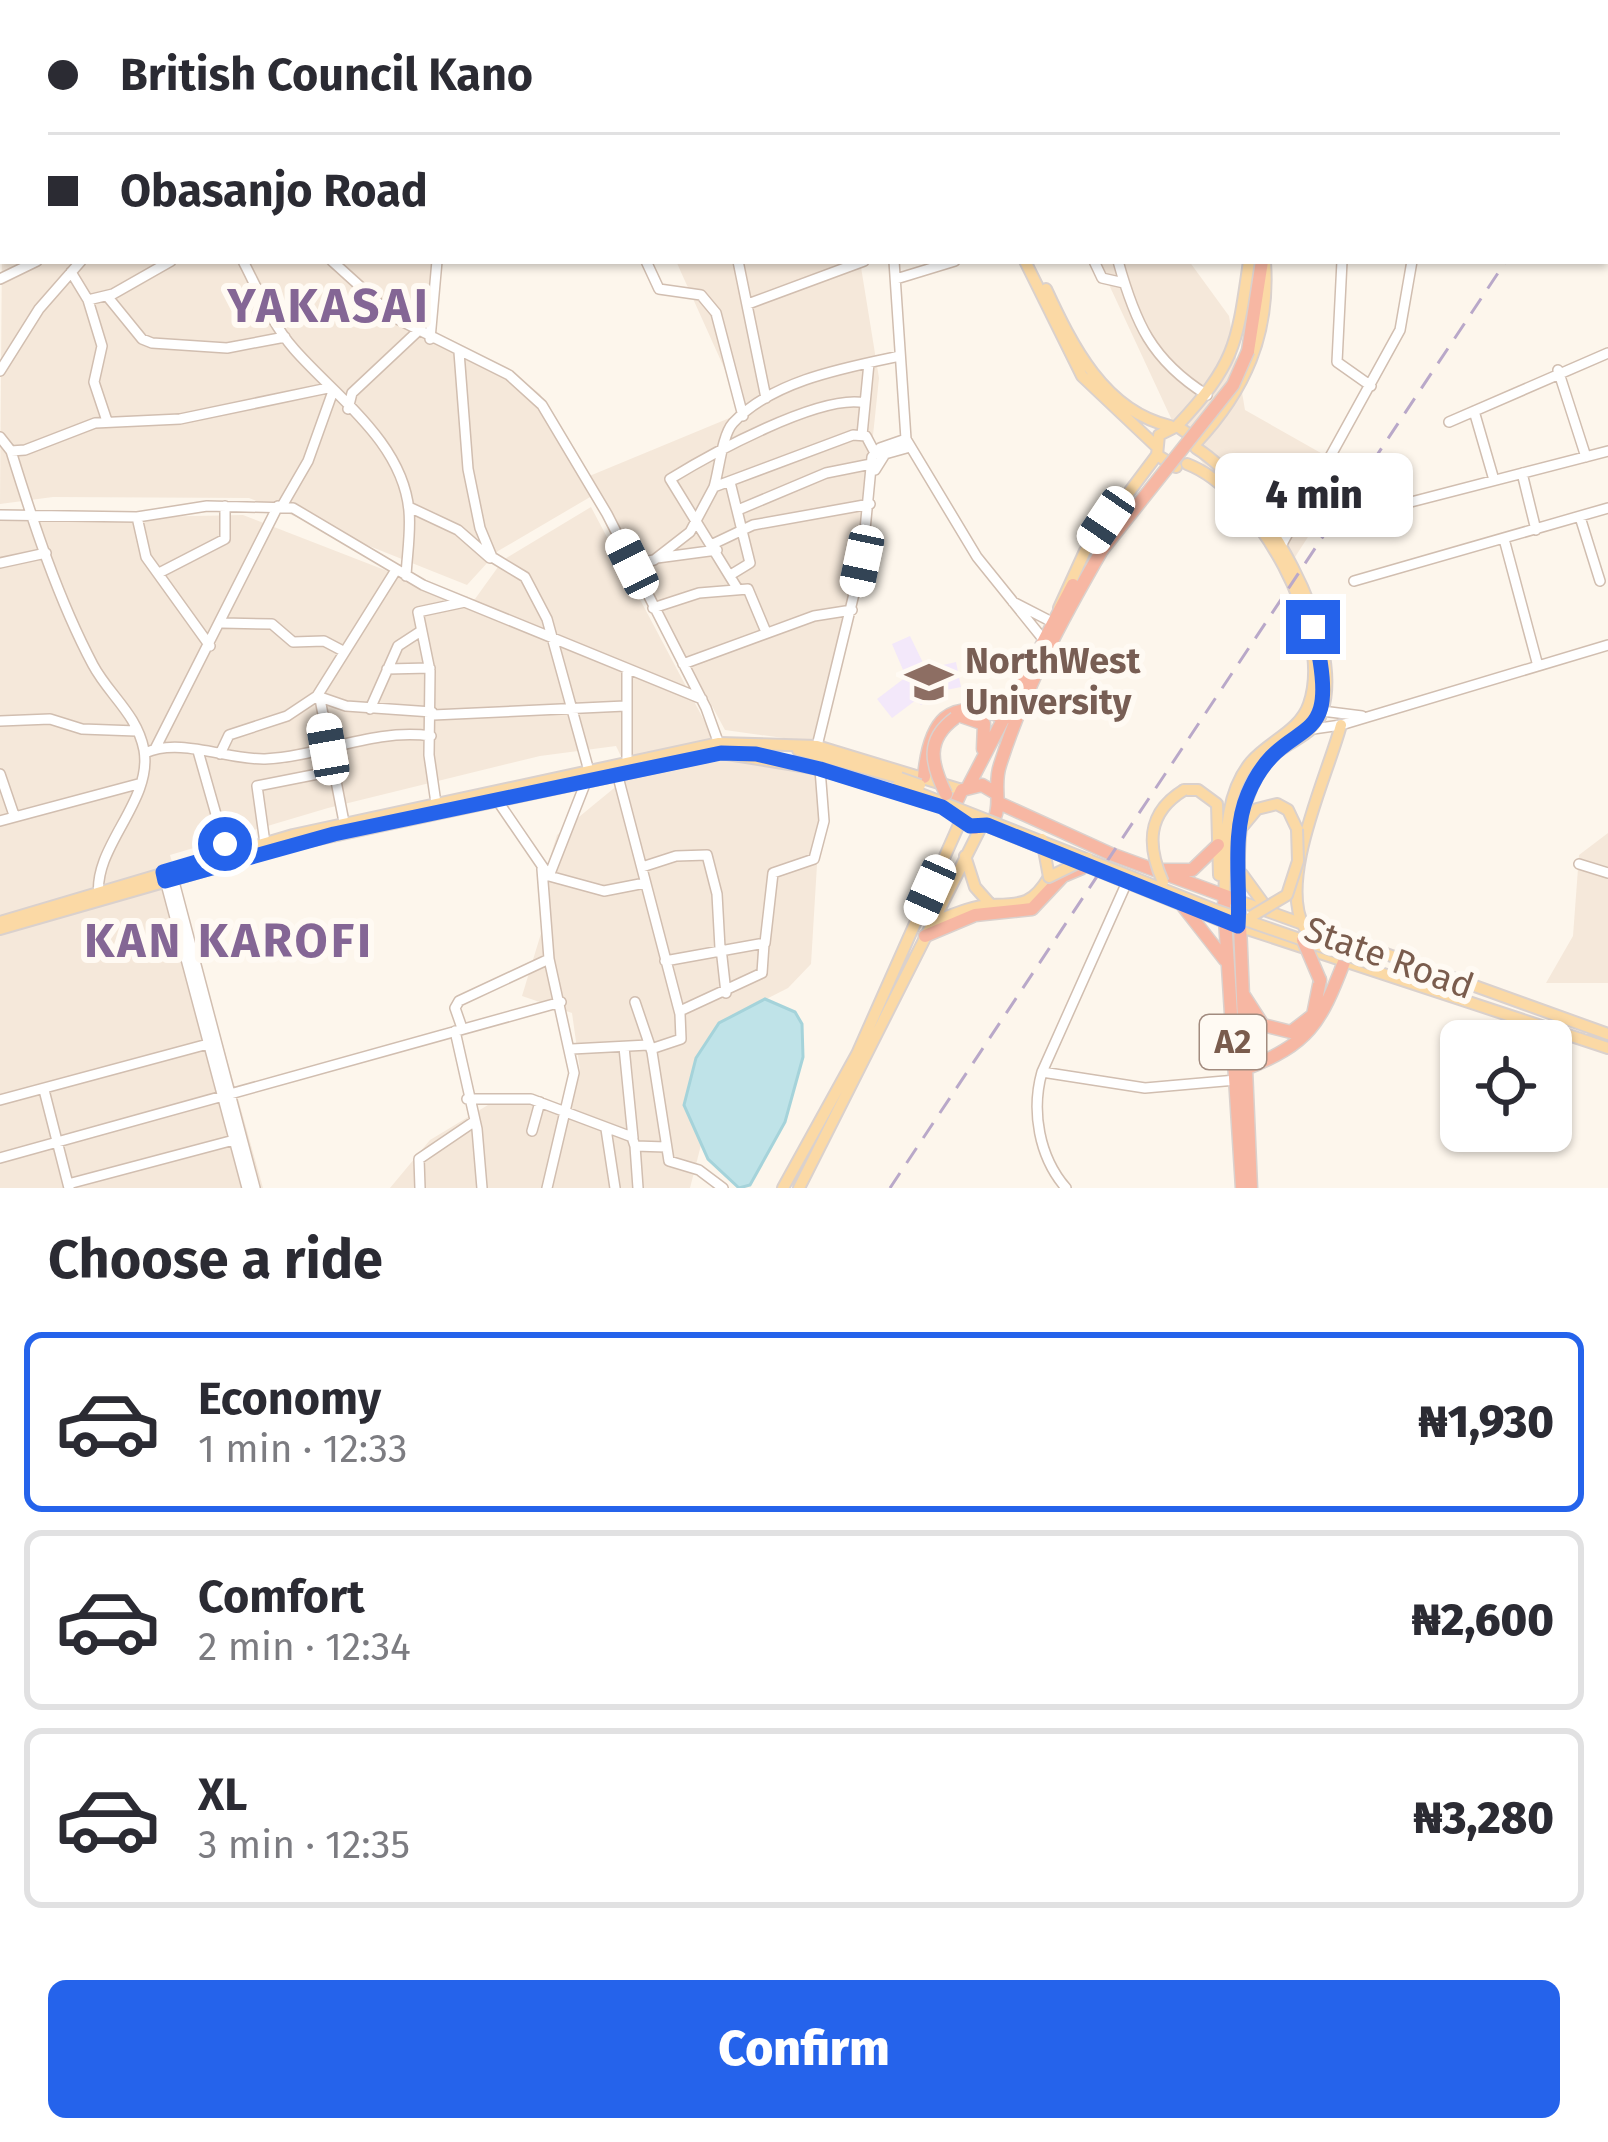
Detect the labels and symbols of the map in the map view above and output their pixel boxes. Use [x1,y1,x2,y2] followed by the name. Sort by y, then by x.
[226,277,431,335] district label: YAKASAI
[1214,453,1412,537] callout: 4 min
[1071,480,1141,560] car
[837,522,887,600] car
[600,524,664,604] car
[1286,600,1340,654] route end
[965,639,1141,724] place label: NorthWest University
[904,657,954,707] school or university icon: NorthWest University
[304,710,352,788] car
[198,817,252,871] route start
[899,850,961,930] car
[1299,907,1479,1009] street label: State Road
[84,912,374,970] district label: KAN KAROFI
[1200,1015,1266,1069] road number: A2

